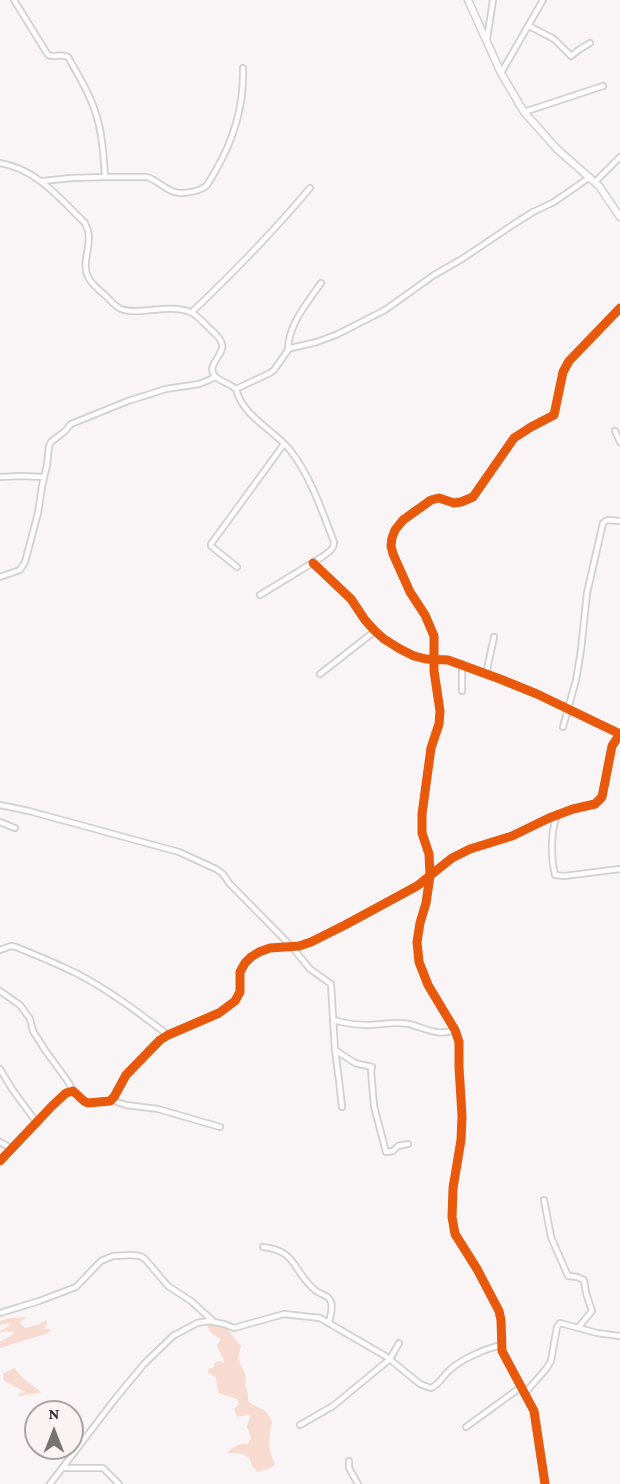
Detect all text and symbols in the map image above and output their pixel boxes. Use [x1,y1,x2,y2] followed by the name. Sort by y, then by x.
[24,1400,84,1460] north arrow
[49,1405,59,1422] text: N

